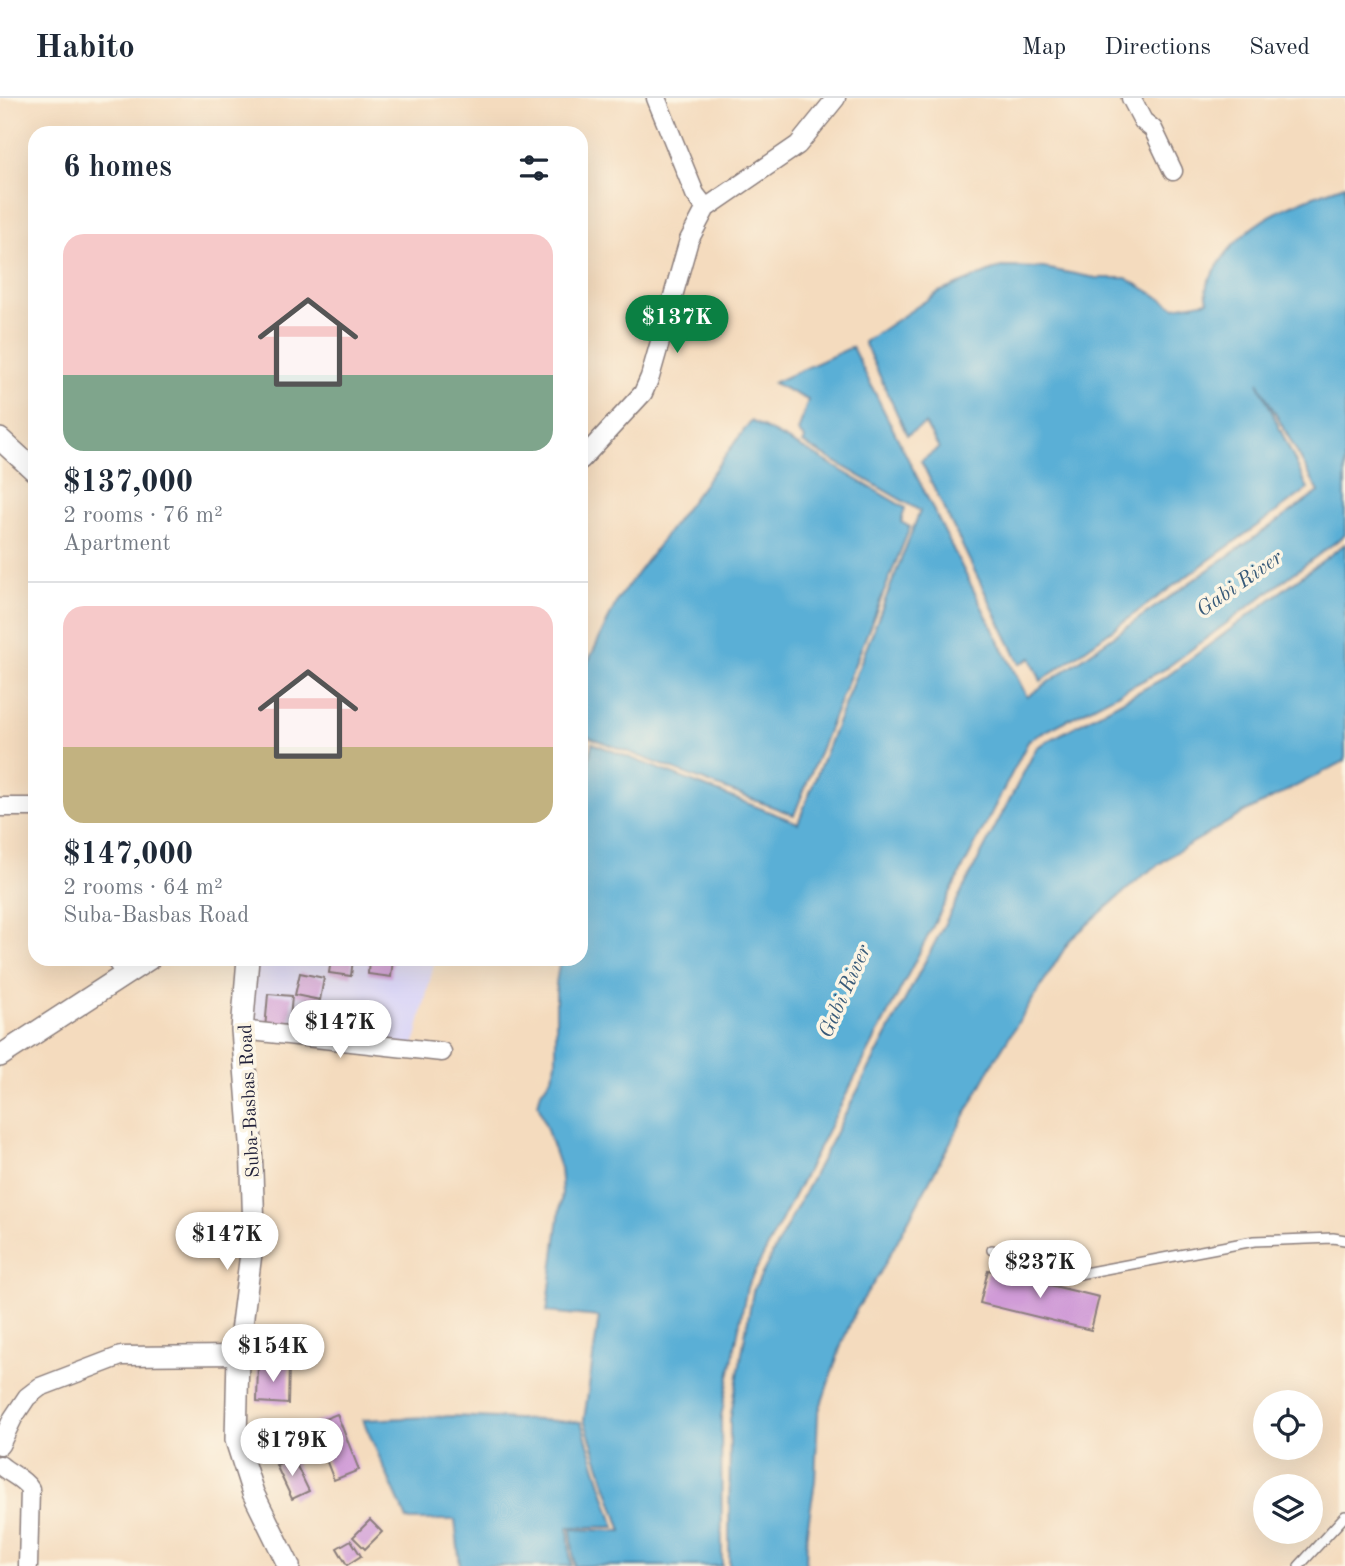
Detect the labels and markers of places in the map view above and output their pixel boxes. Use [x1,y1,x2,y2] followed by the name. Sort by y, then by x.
[628,296,726,355] pin: $137K
[291,1000,389,1060] pin: $147K
[178,1212,276,1272] pin: $147K
[991,1240,1089,1300] pin: $237K
[224,1324,322,1384] pin: $154K
[243,1418,341,1478] pin: $179K

